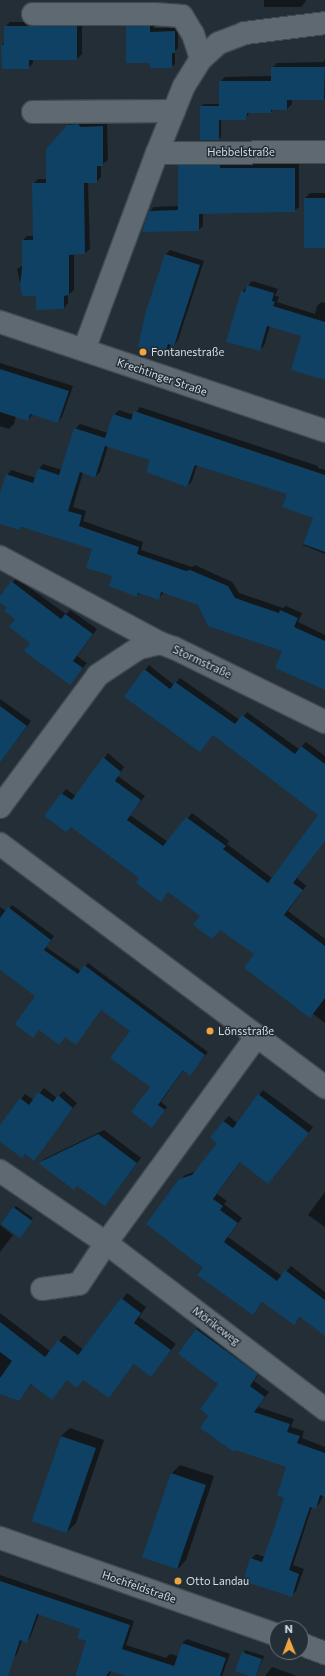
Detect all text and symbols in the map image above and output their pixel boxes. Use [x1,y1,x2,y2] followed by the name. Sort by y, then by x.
[207,145,275,159] street label: Hebbelstraße
[151,345,224,359] place label: Fontanestraße
[138,347,148,357] marker: Fontanestraße
[115,355,209,399] street label: Krechtinger Straße
[171,643,233,681] street label: Stormstraße
[218,1024,274,1038] place label: Lönsstraße
[205,1026,215,1036] marker: Lönsstraße
[190,1304,242,1348] street label: Mörikeweg
[100,1568,178,1606] street label: Hochfeldstraße
[186,1574,249,1588] place label: Otto Landau
[173,1576,183,1586] marker: Otto Landau
[269,1620,309,1660] north arrow
[285,1622,293,1635] text: N

